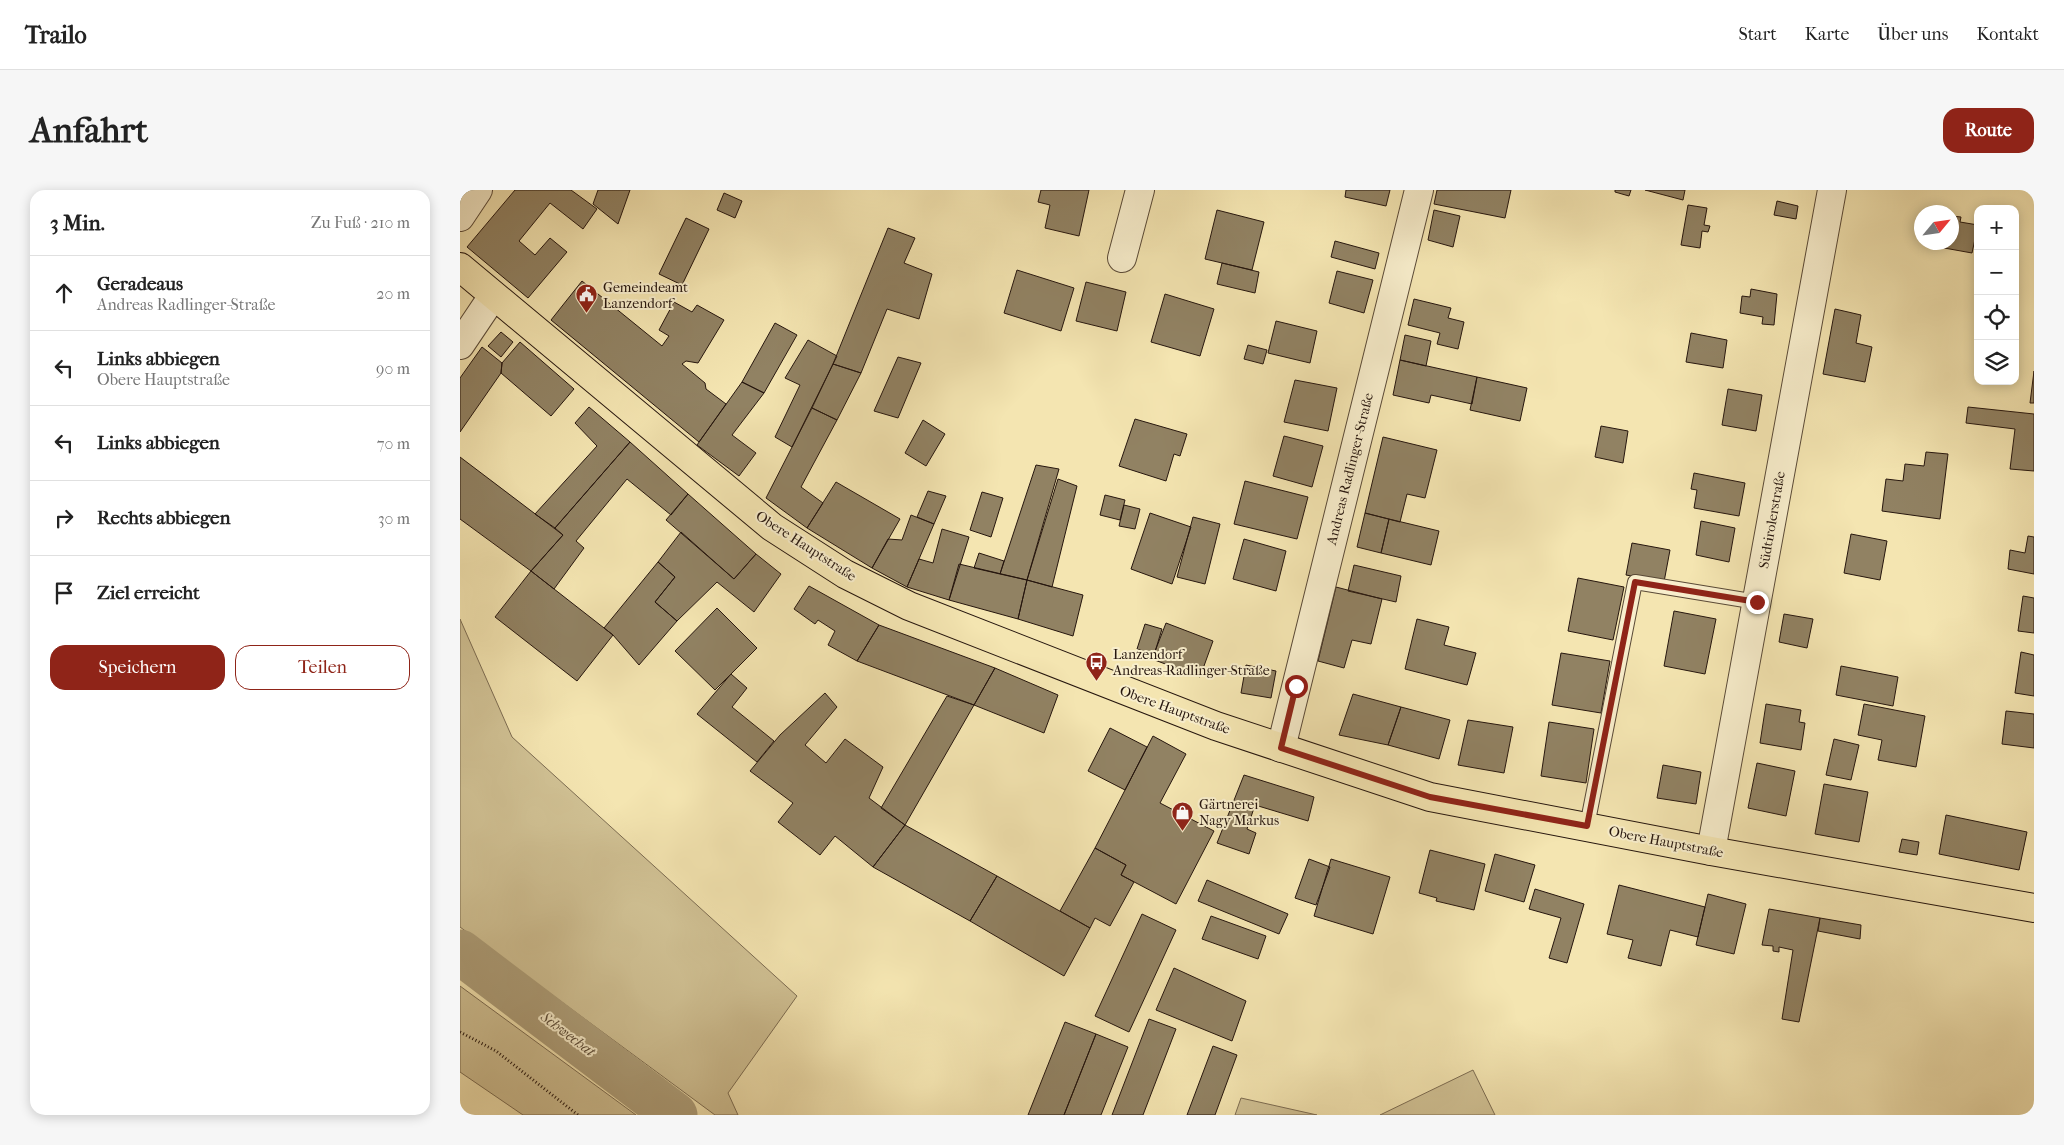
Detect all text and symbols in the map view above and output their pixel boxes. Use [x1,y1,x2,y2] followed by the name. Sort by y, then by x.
[25,21,87,49] text: Trailo
[1738,24,1777,45] text: Start
[1805,24,1849,45] text: Karte
[1877,24,1948,45] text: Über uns
[1976,24,2039,45] text: Kontakt
[1943,108,2034,153] button: Route
[30,110,148,151] text: Anfahrt
[1914,205,1959,250] north arrow
[1974,205,2019,385] map controls
[1974,205,2019,250] button: +
[50,211,105,235] text: 3 Min.
[311,213,410,232] text: Zu Fuß · 210 m
[1974,250,2019,295] button: −
[97,273,183,295] text: Geradeaus
[50,279,78,307] icon: ahead
[603,279,688,312] place label: Gemeindeamt Lanzendorf
[575,283,599,314] public building icon: Gemeindeamt Lanzendorf
[376,284,410,303] text: 20 m
[97,295,275,314] text: Andreas Radlinger-Straße
[1974,295,2019,340] button: locate
[1974,340,2019,385] button: layers
[97,348,220,370] text: Links abbiegen
[50,354,78,382] icon: left
[376,359,410,378] text: 90 m
[97,370,230,389] text: Obere Hauptstraße
[1323,391,1377,548] street label: Andreas Radlinger-Straße
[50,429,78,457] icon: left
[97,432,220,454] text: Links abbiegen
[377,434,410,453] text: 70 m
[1755,470,1789,570] street label: Südtirolerstraße
[50,504,78,532] icon: right
[97,507,231,529] text: Rechts abbiegen
[753,507,859,585] street label: Obere Hauptstraße
[378,509,410,528] text: 30 m
[50,579,78,607] icon: arrive
[97,582,200,604] text: Ziel erreicht
[1746,591,1769,614] route end
[50,645,225,690] button: Speichern
[235,645,410,690] button: Teilen
[1112,646,1270,679] place label: Lanzendorf Andreas-Radlinger-Straße
[1085,650,1109,681] bus stop icon: Lanzendorf Andreas-Radlinger-Straße
[1285,675,1308,698] route start
[1117,682,1233,738] street label: Obere Hauptstraße
[1199,796,1279,829] place label: Gärtnerei Nagy Markus
[1171,800,1195,831] shop icon: Gärtnerei Nagy Markus
[1607,823,1725,861] street label: Obere Hauptstraße
[536,1007,600,1061] water label: Schwechat

